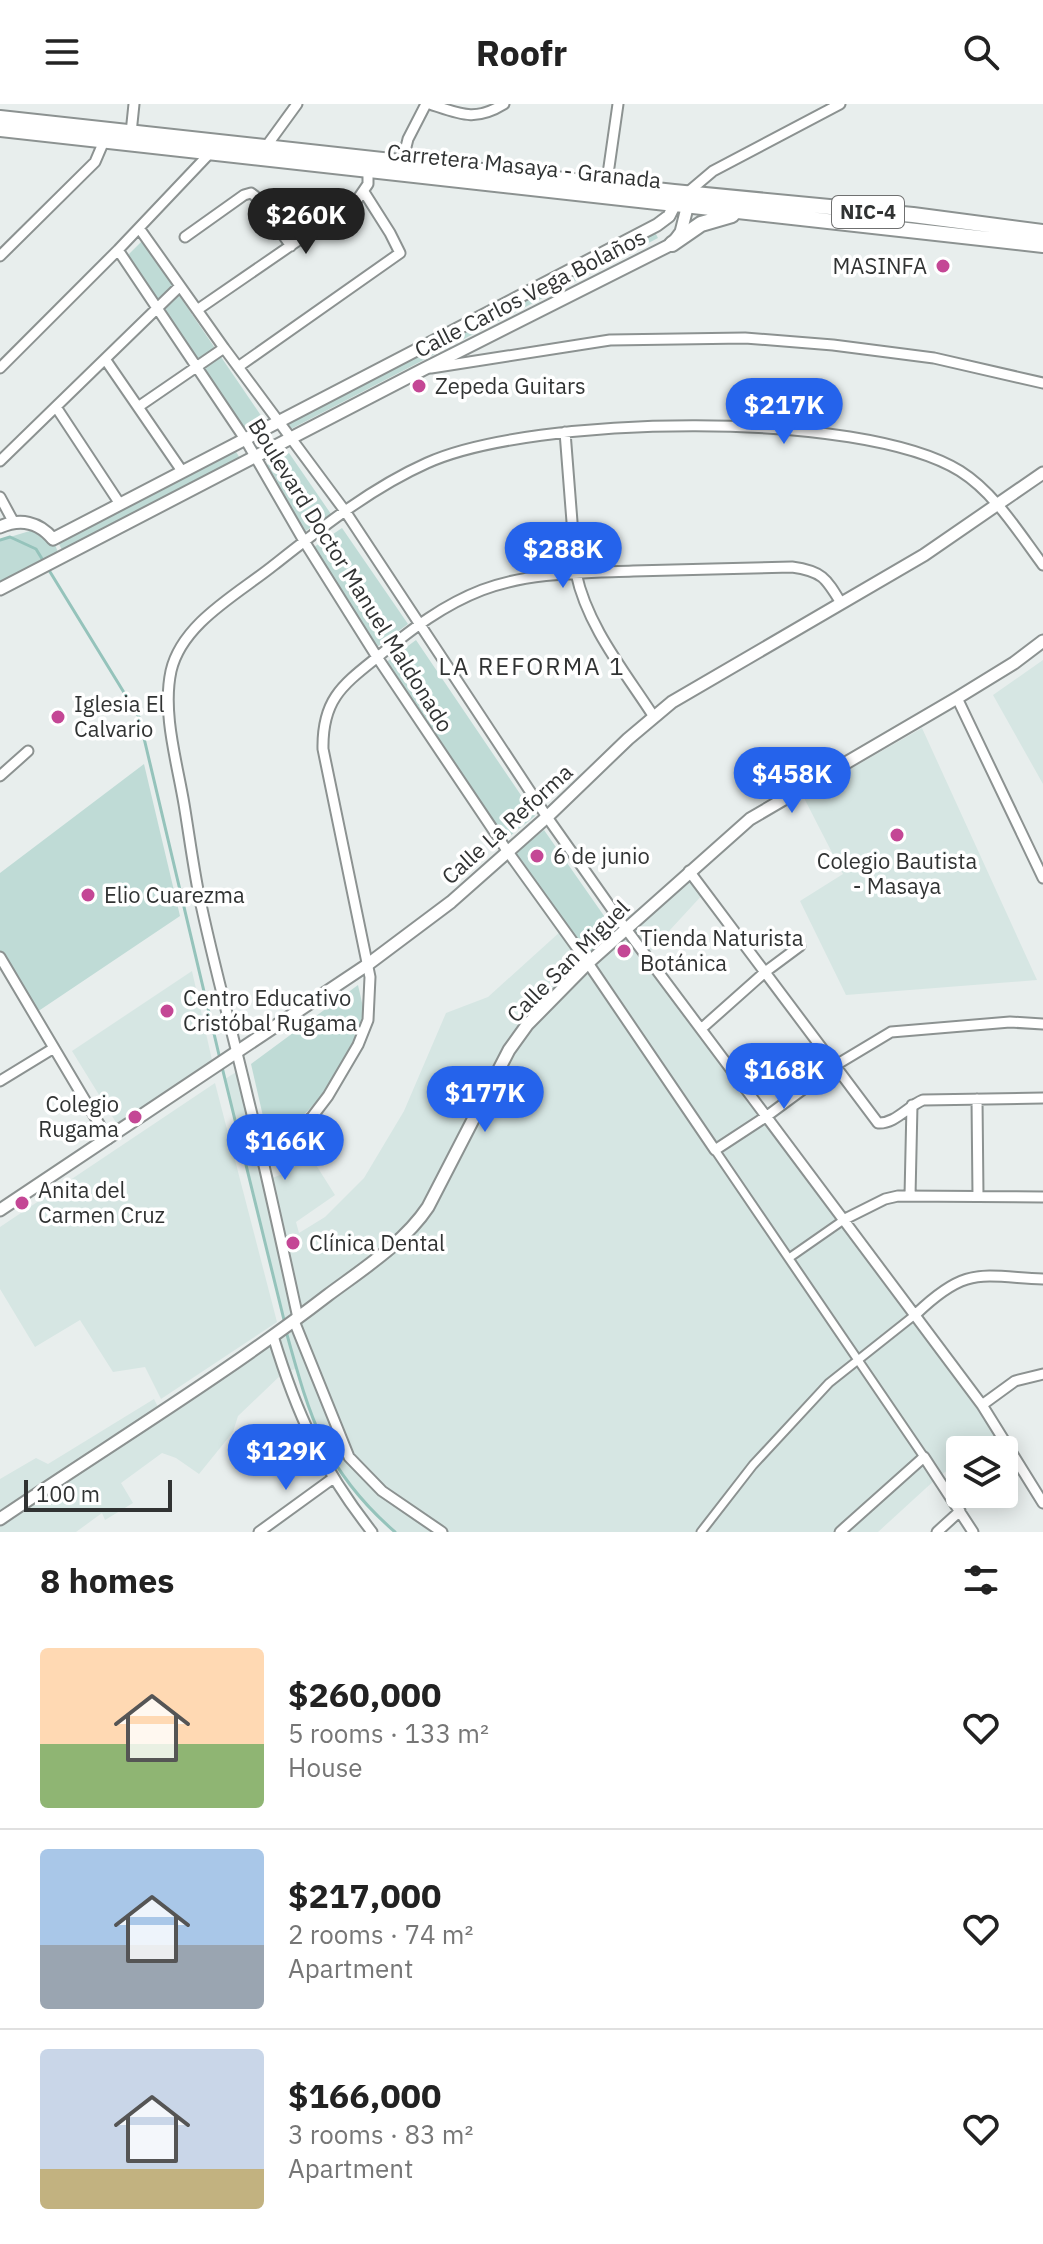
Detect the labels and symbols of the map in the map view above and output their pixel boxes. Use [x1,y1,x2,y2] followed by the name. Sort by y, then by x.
[386,137,663,194] street label: Carretera Masaya - Granada
[250,188,362,256] pin: $260K
[832,196,904,228] road number: NIC-4
[409,222,650,363] street label: Calle Carlos Vega Bolaños
[832,251,927,280] place label: MASINFA
[934,257,952,275] marker: MASINFA
[435,371,586,400] place label: Zepeda Guitars
[410,377,428,395] marker: Zepeda Guitars
[728,378,840,446] pin: $217K
[243,412,460,737] street label: Boulevard Doctor Manuel Maldonado
[507,522,619,590] pin: $288K
[438,650,626,682] district label: LA REFORMA 1
[74,689,164,743] place label: Iglesia El Calvario
[49,708,67,726] marker: Iglesia El Calvario
[736,747,848,815] pin: $458K
[435,757,578,890] street label: Calle La Reforma
[888,826,906,844] marker: Colegio Bautista - Masaya
[553,841,650,870] place label: 6 de junio
[817,846,978,900] place label: Colegio Bautista - Masaya
[528,847,546,865] marker: 6 de junio
[104,880,245,909] place label: Elio Cuarezma
[79,886,97,904] marker: Elio Cuarezma
[500,893,635,1028] street label: Calle San Miguel
[640,923,804,977] place label: Tienda Naturista Botánica
[615,942,633,960] marker: Tienda Naturista Botánica
[183,983,358,1037] place label: Centro Educativo Cristóbal Rugama
[158,1002,176,1020] marker: Centro Educativo Cristóbal Rugama
[728,1043,840,1111] pin: $168K
[429,1066,541,1134] pin: $177K
[38,1089,119,1143] place label: Colegio Rugama
[126,1108,144,1126] marker: Colegio Rugama
[229,1114,341,1182] pin: $166K
[38,1175,165,1229] place label: Anita del Carmen Cruz
[13,1194,31,1212] marker: Anita del Carmen Cruz
[309,1228,445,1257] place label: Clínica Dental
[284,1234,302,1252] marker: Clínica Dental
[230,1424,342,1492] pin: $129K
[24,1476,172,1512] scale bar

